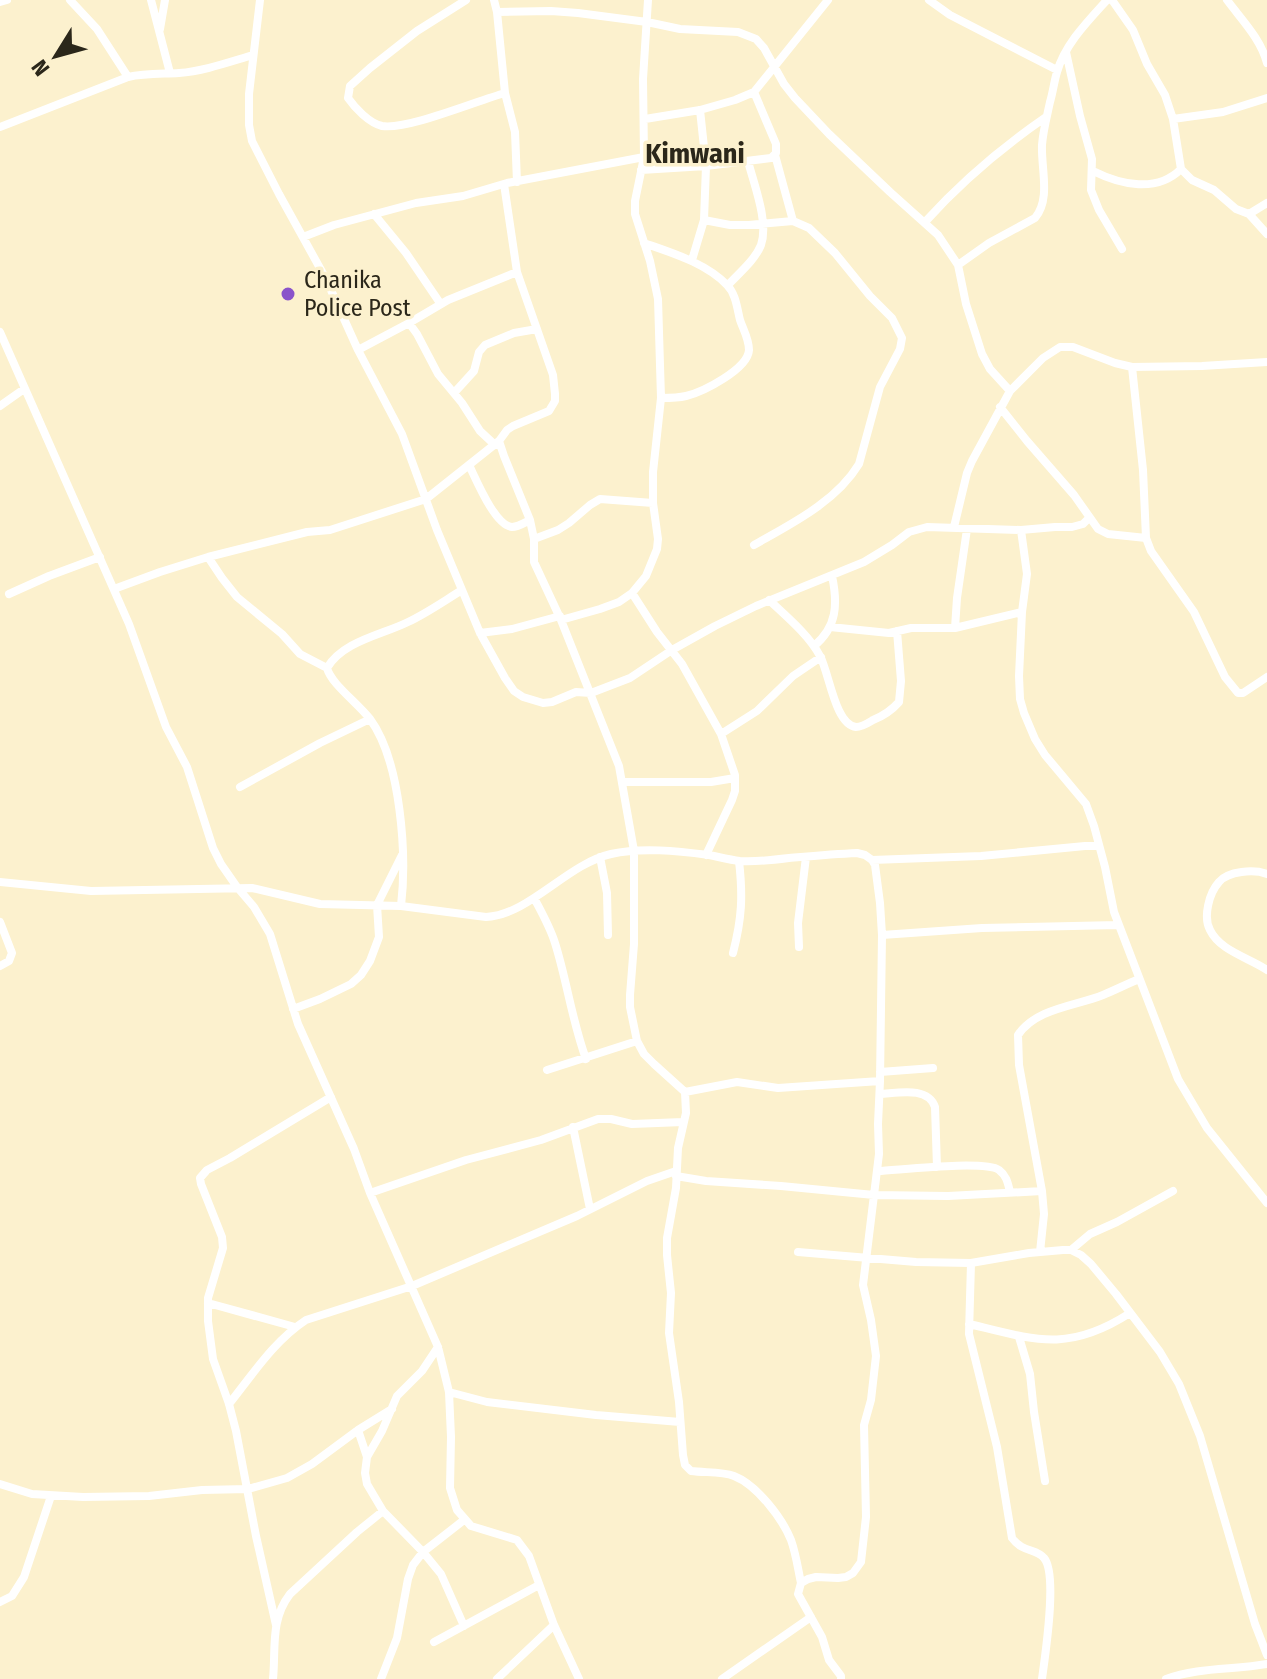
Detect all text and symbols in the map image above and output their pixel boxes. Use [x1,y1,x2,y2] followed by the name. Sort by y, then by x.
[16,16,96,96] north arrow
[26,54,55,81] text: N
[645,137,745,170] district label: Kimwani
[304,266,411,322] place label: Chanika Police Post
[279,285,297,303] marker: Chanika Police Post

